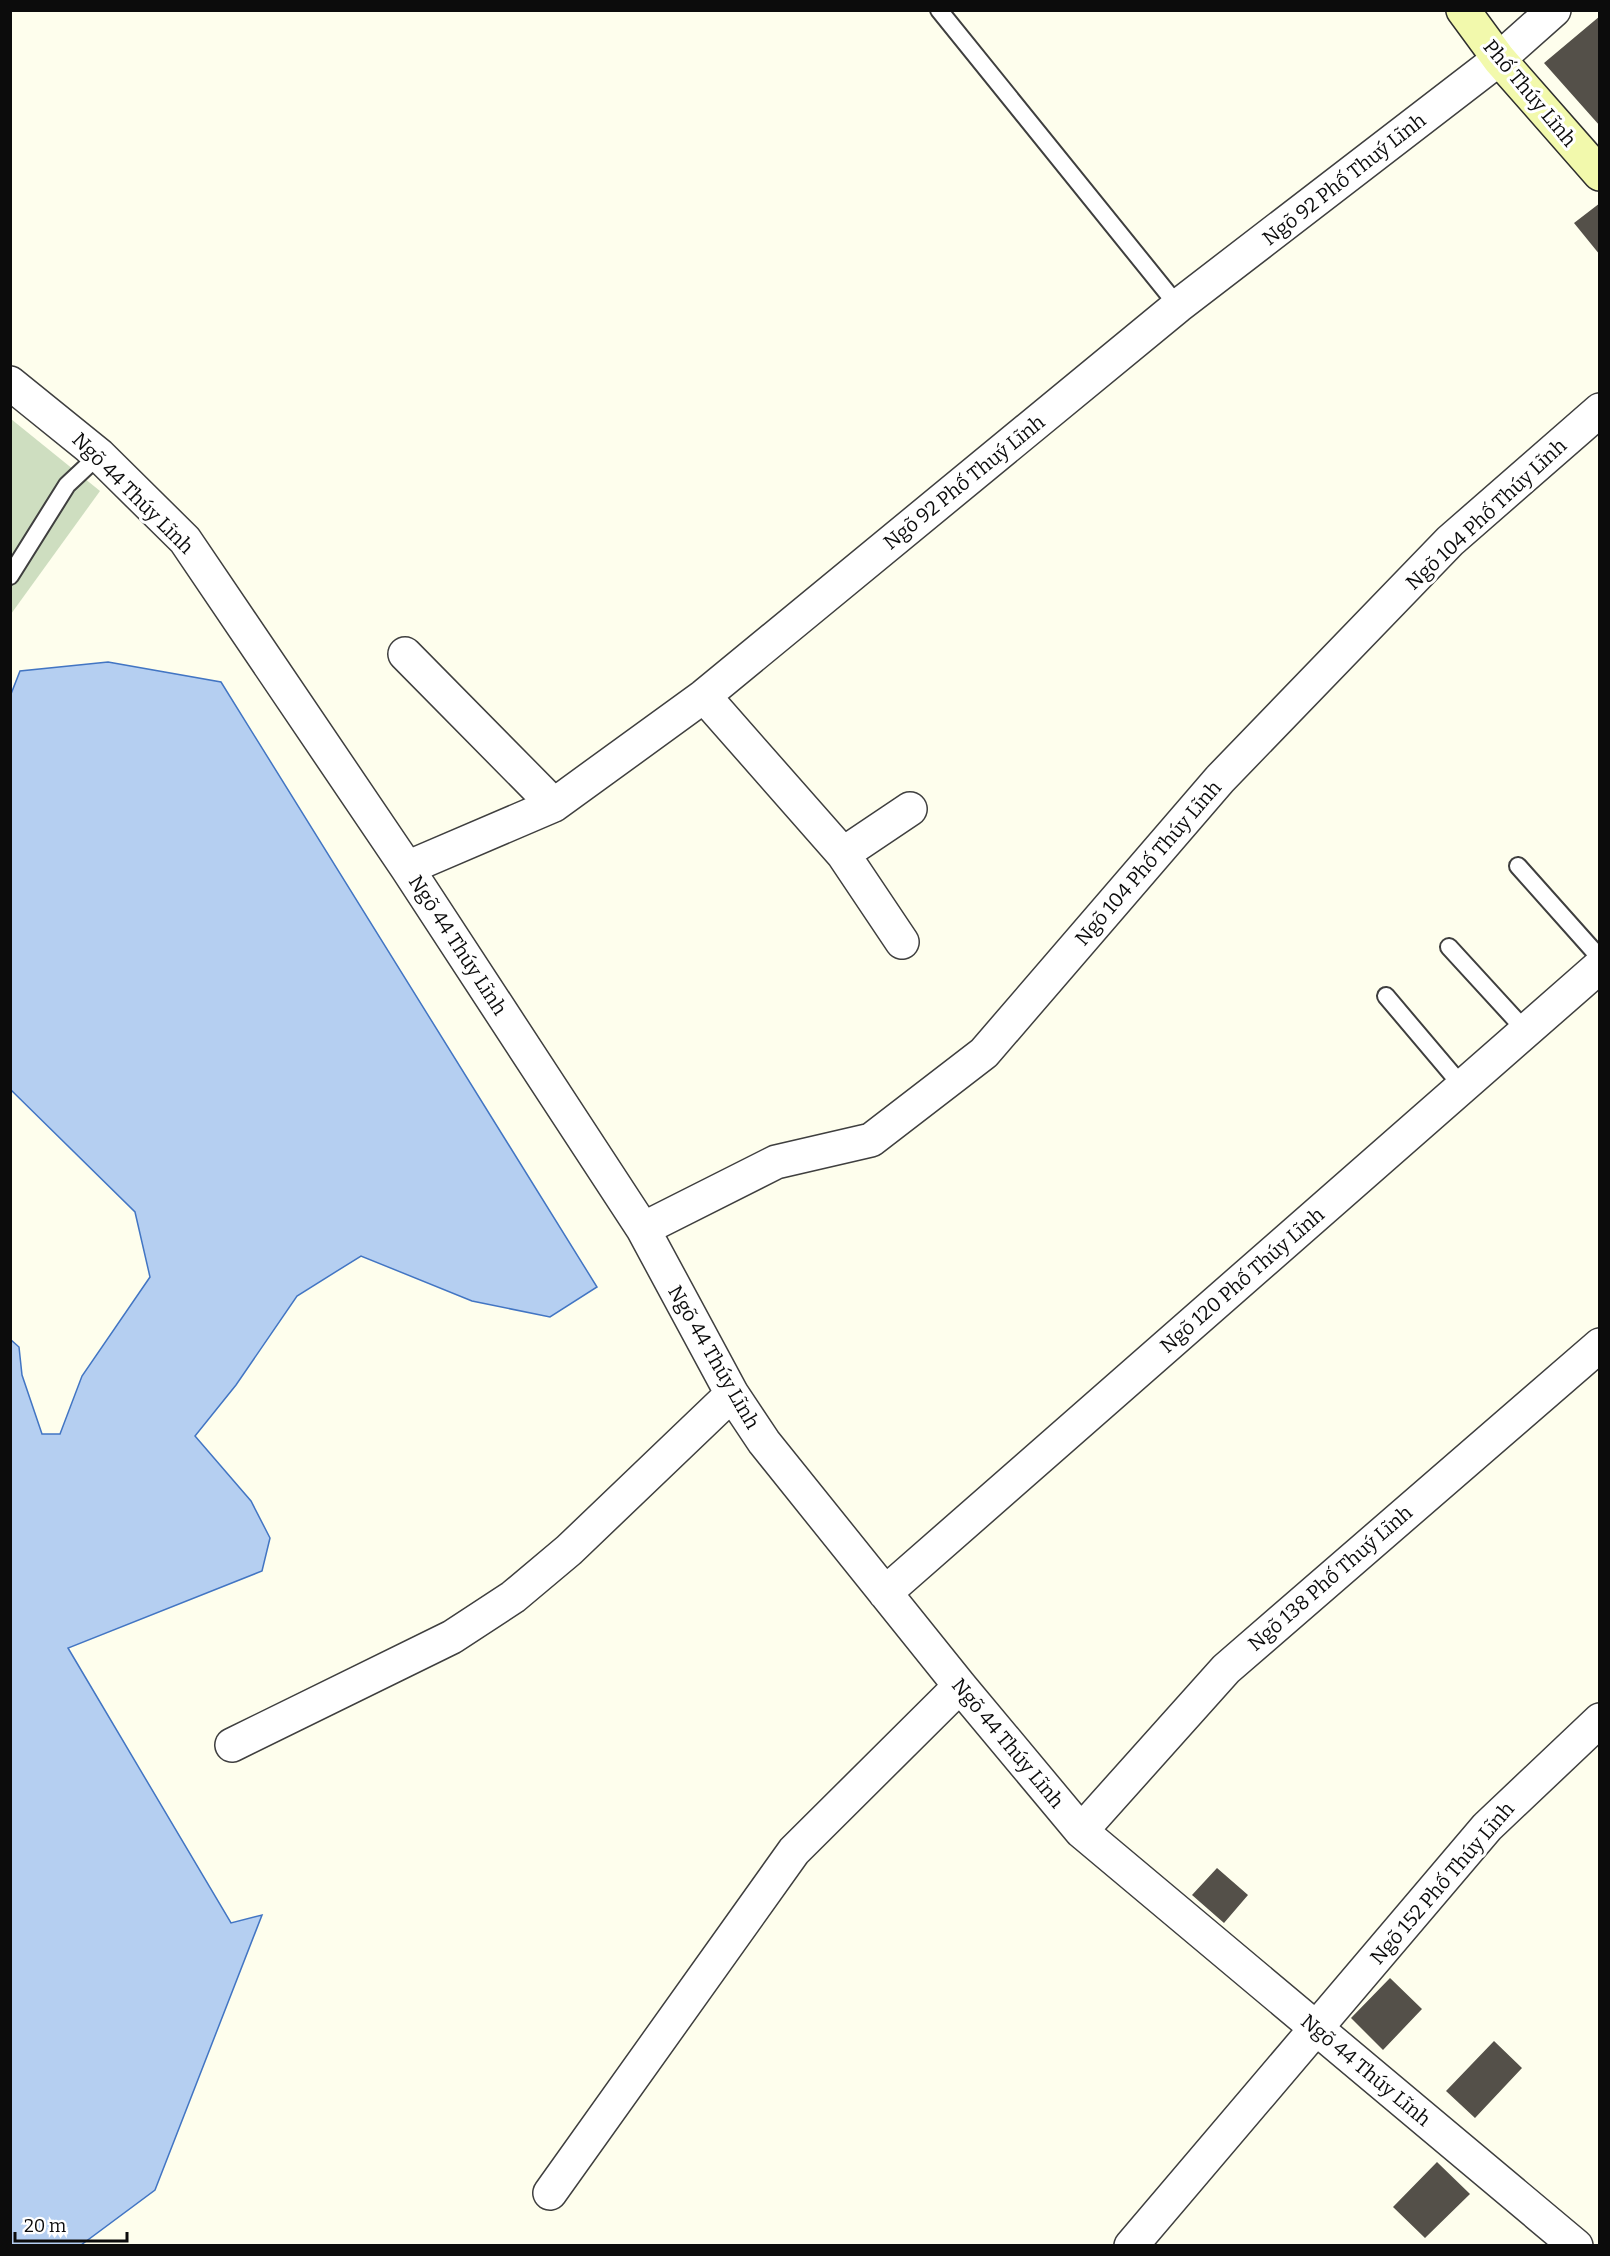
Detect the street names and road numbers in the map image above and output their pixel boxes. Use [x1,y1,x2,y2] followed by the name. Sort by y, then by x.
[1478,35,1582,152] street label: Phố Thúy Lĩnh
[1258,108,1431,250] street label: Ngõ 92 Phố Thuý Lĩnh
[879,409,1050,554] street label: Ngõ 92 Phố Thuý Lĩnh
[67,427,199,559] street label: Ngõ 44 Thúy Lĩnh
[1401,433,1572,595] street label: Ngõ 104 Phố Thúy Lĩnh
[1070,775,1226,950] street label: Ngõ 104 Phố Thúy Lĩnh
[404,871,512,1020] street label: Ngõ 44 Thúy Lĩnh
[1155,1202,1329,1358] street label: Ngõ 120 Phố Thúy Lĩnh
[663,1281,765,1433] street label: Ngõ 44 Thúy Lĩnh
[1243,1500,1417,1656] street label: Ngõ 138 Phố Thuý Lĩnh
[947,1673,1070,1813] street label: Ngõ 44 Thúy Lĩnh
[1365,1797,1519,1969] street label: Ngõ 152 Phố Thúy Lĩnh
[1296,2009,1436,2132] street label: Ngõ 44 Thúy Lĩnh

